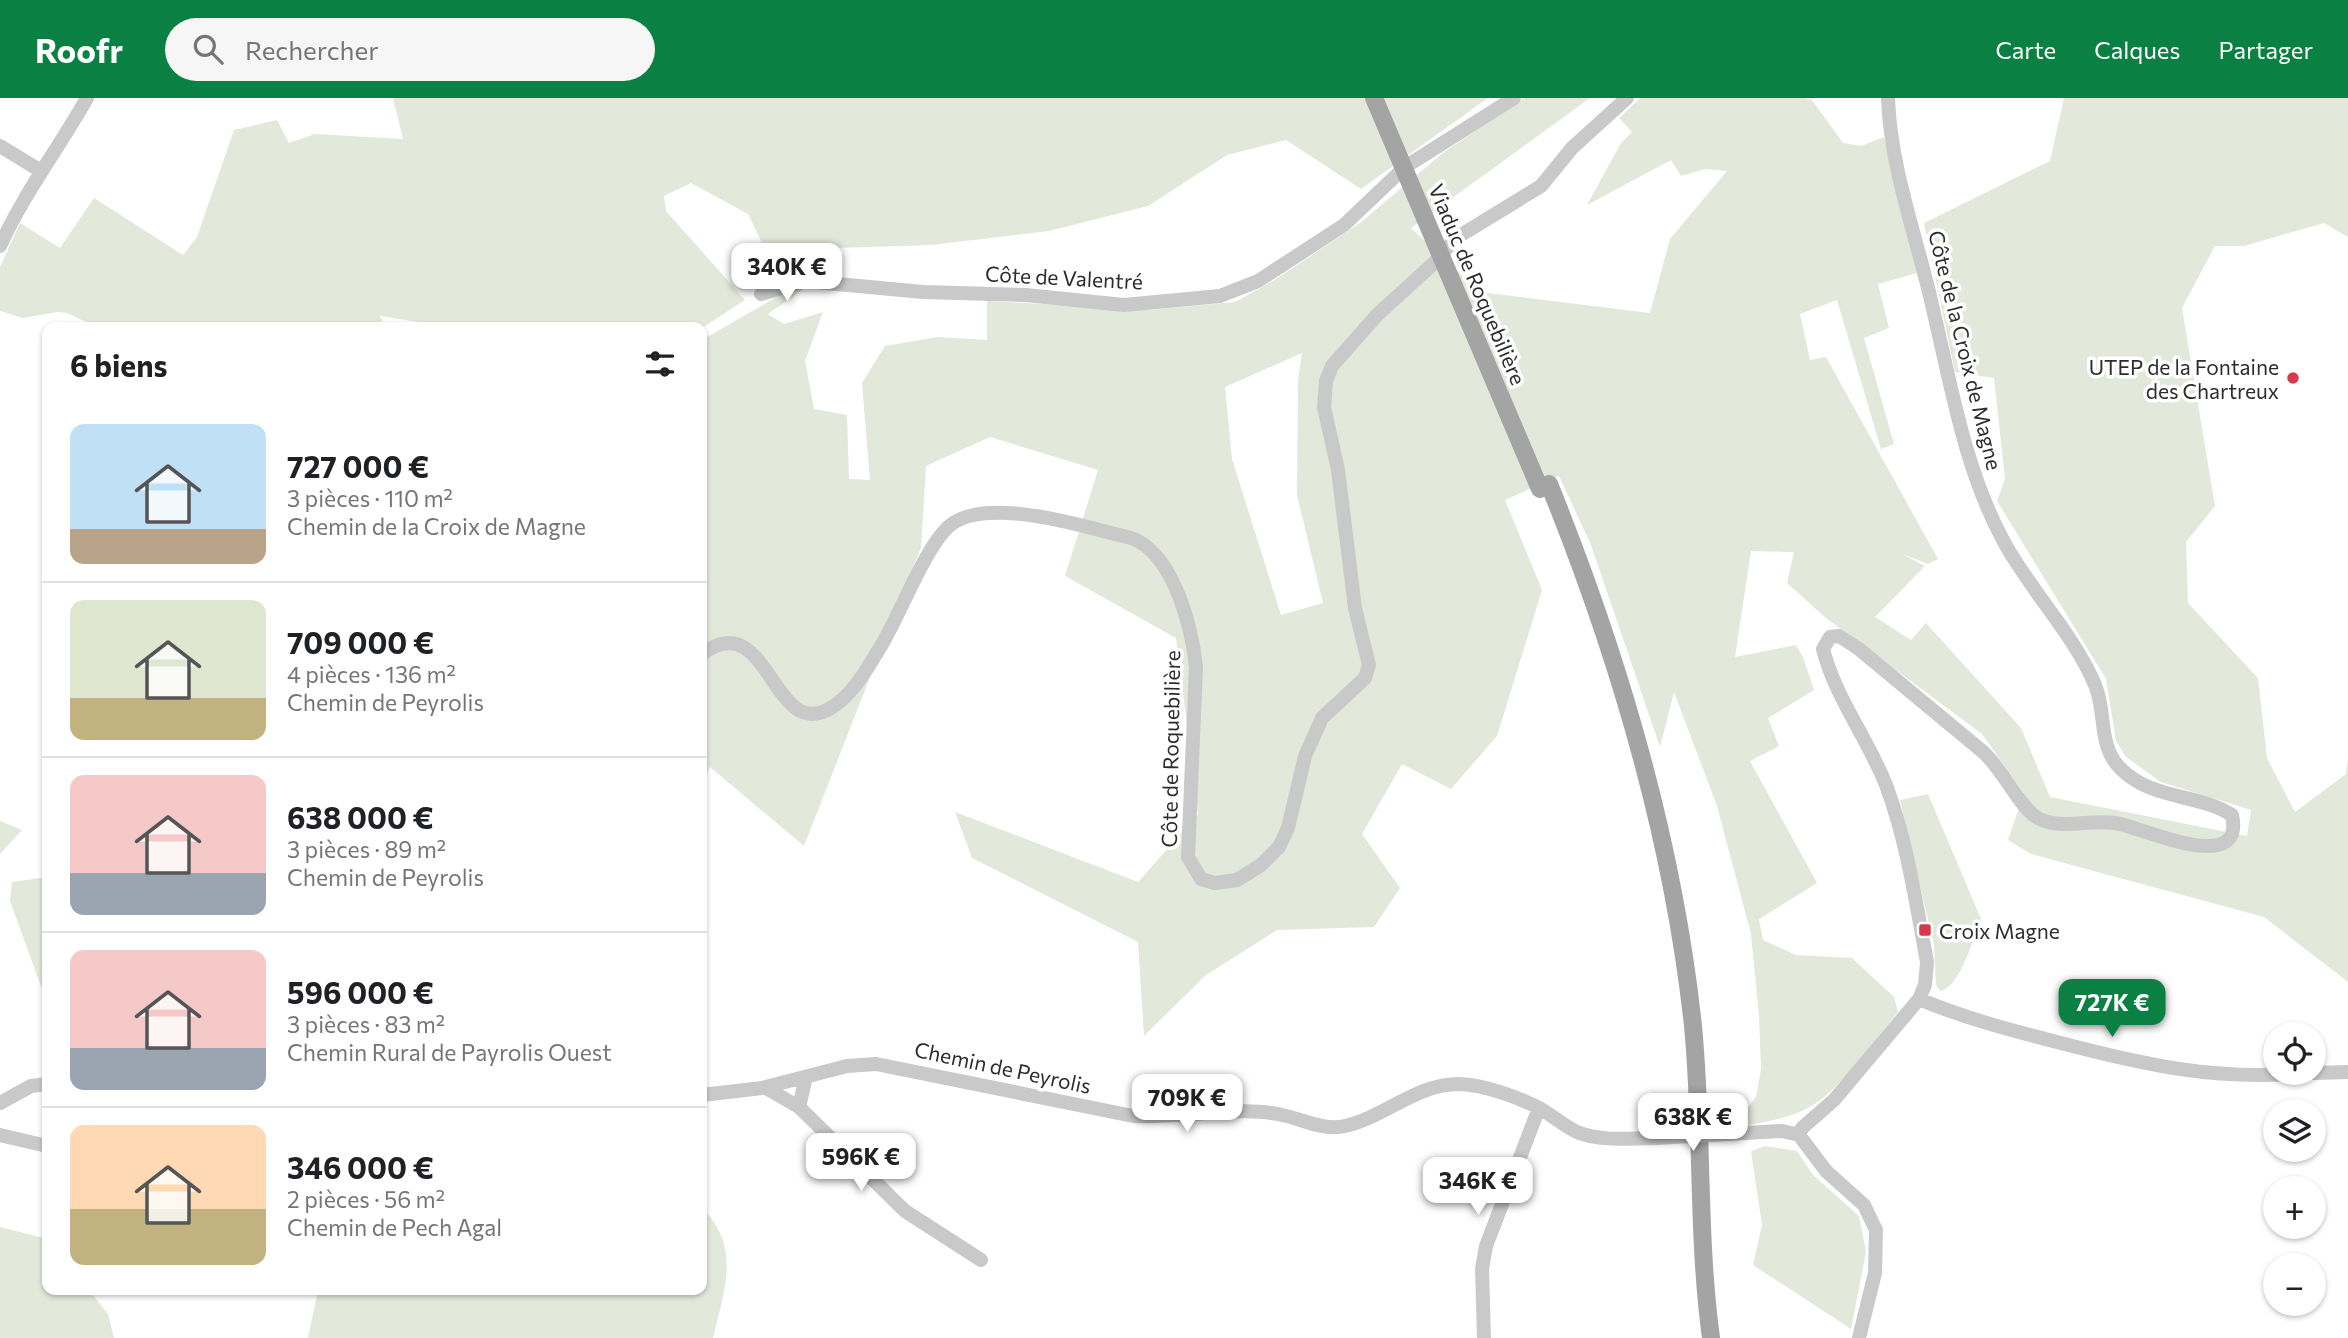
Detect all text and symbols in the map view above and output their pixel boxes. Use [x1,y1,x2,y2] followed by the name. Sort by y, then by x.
[165,18,655,81] search box
[35,29,123,70] text: Roofr
[189,30,227,68] icon: search
[245,34,379,65] text: Rechercher
[1995,35,2056,64] text: Carte
[2094,35,2180,64] text: Calques
[2218,35,2313,64] text: Partager
[1424,180,1532,388] street label: Viaduc de Roquebilière
[1924,228,2008,472] street label: Côte de la Croix de Magne
[730,244,844,303] pin: 340K €
[747,252,827,280] text: 340K €
[984,260,1144,294] street label: Côte de Valentré
[641,345,679,383] icon: filters
[70,346,168,383] text: 6 biens
[2089,354,2279,403] place label: UTEP de la Fontaine des Chartreux
[2285,370,2301,386] marker: UTEP de la Fontaine des Chartreux
[287,447,429,484] text: 727 000 €
[126,452,210,536] icon: home
[287,484,453,512] text: 3 pièces · 110 m²
[287,512,586,540] text: Chemin de la Croix de Magne
[287,623,434,660] text: 709 000 €
[126,628,210,712] icon: home
[1156,650,1184,848] street label: Côte de Roquebilière
[287,660,456,688] text: 4 pièces · 136 m²
[287,688,484,716] text: Chemin de Peyrolis
[287,798,434,835] text: 638 000 €
[126,803,210,887] icon: home
[287,835,446,863] text: 3 pièces · 89 m²
[287,863,484,891] text: Chemin de Peyrolis
[1939,918,2060,943] place label: Croix Magne
[1917,922,1933,938] marker: Croix Magne
[287,973,434,1010] text: 596 000 €
[126,978,210,1062] icon: home
[2055,979,2169,1039] pin: 727K €
[2075,988,2149,1016] text: 727K €
[287,1010,445,1038] text: 3 pièces · 83 m²
[2263,1022,2326,1316] map controls
[2263,1022,2326,1085] button: locate
[912,1036,1094,1098] street label: Chemin de Peyrolis
[287,1038,612,1066] text: Chemin Rural de Payrolis Ouest
[1130,1074,1244,1134] pin: 709K €
[1148,1083,1226,1111] text: 709K €
[1636,1094,1750,1153] pin: 638K €
[2263,1099,2326,1162] button: layers
[1654,1102,1732,1130] text: 638K €
[804,1134,918,1193] pin: 596K €
[822,1142,900,1170] text: 596K €
[287,1148,434,1185] text: 346 000 €
[126,1153,210,1237] icon: home
[1421,1158,1535,1217] pin: 346K €
[1439,1166,1517,1194] text: 346K €
[2263,1176,2326,1239] button: +
[287,1185,445,1213] text: 2 pièces · 56 m²
[287,1213,502,1241] text: Chemin de Pech Agal
[2263,1253,2326,1316] button: −

